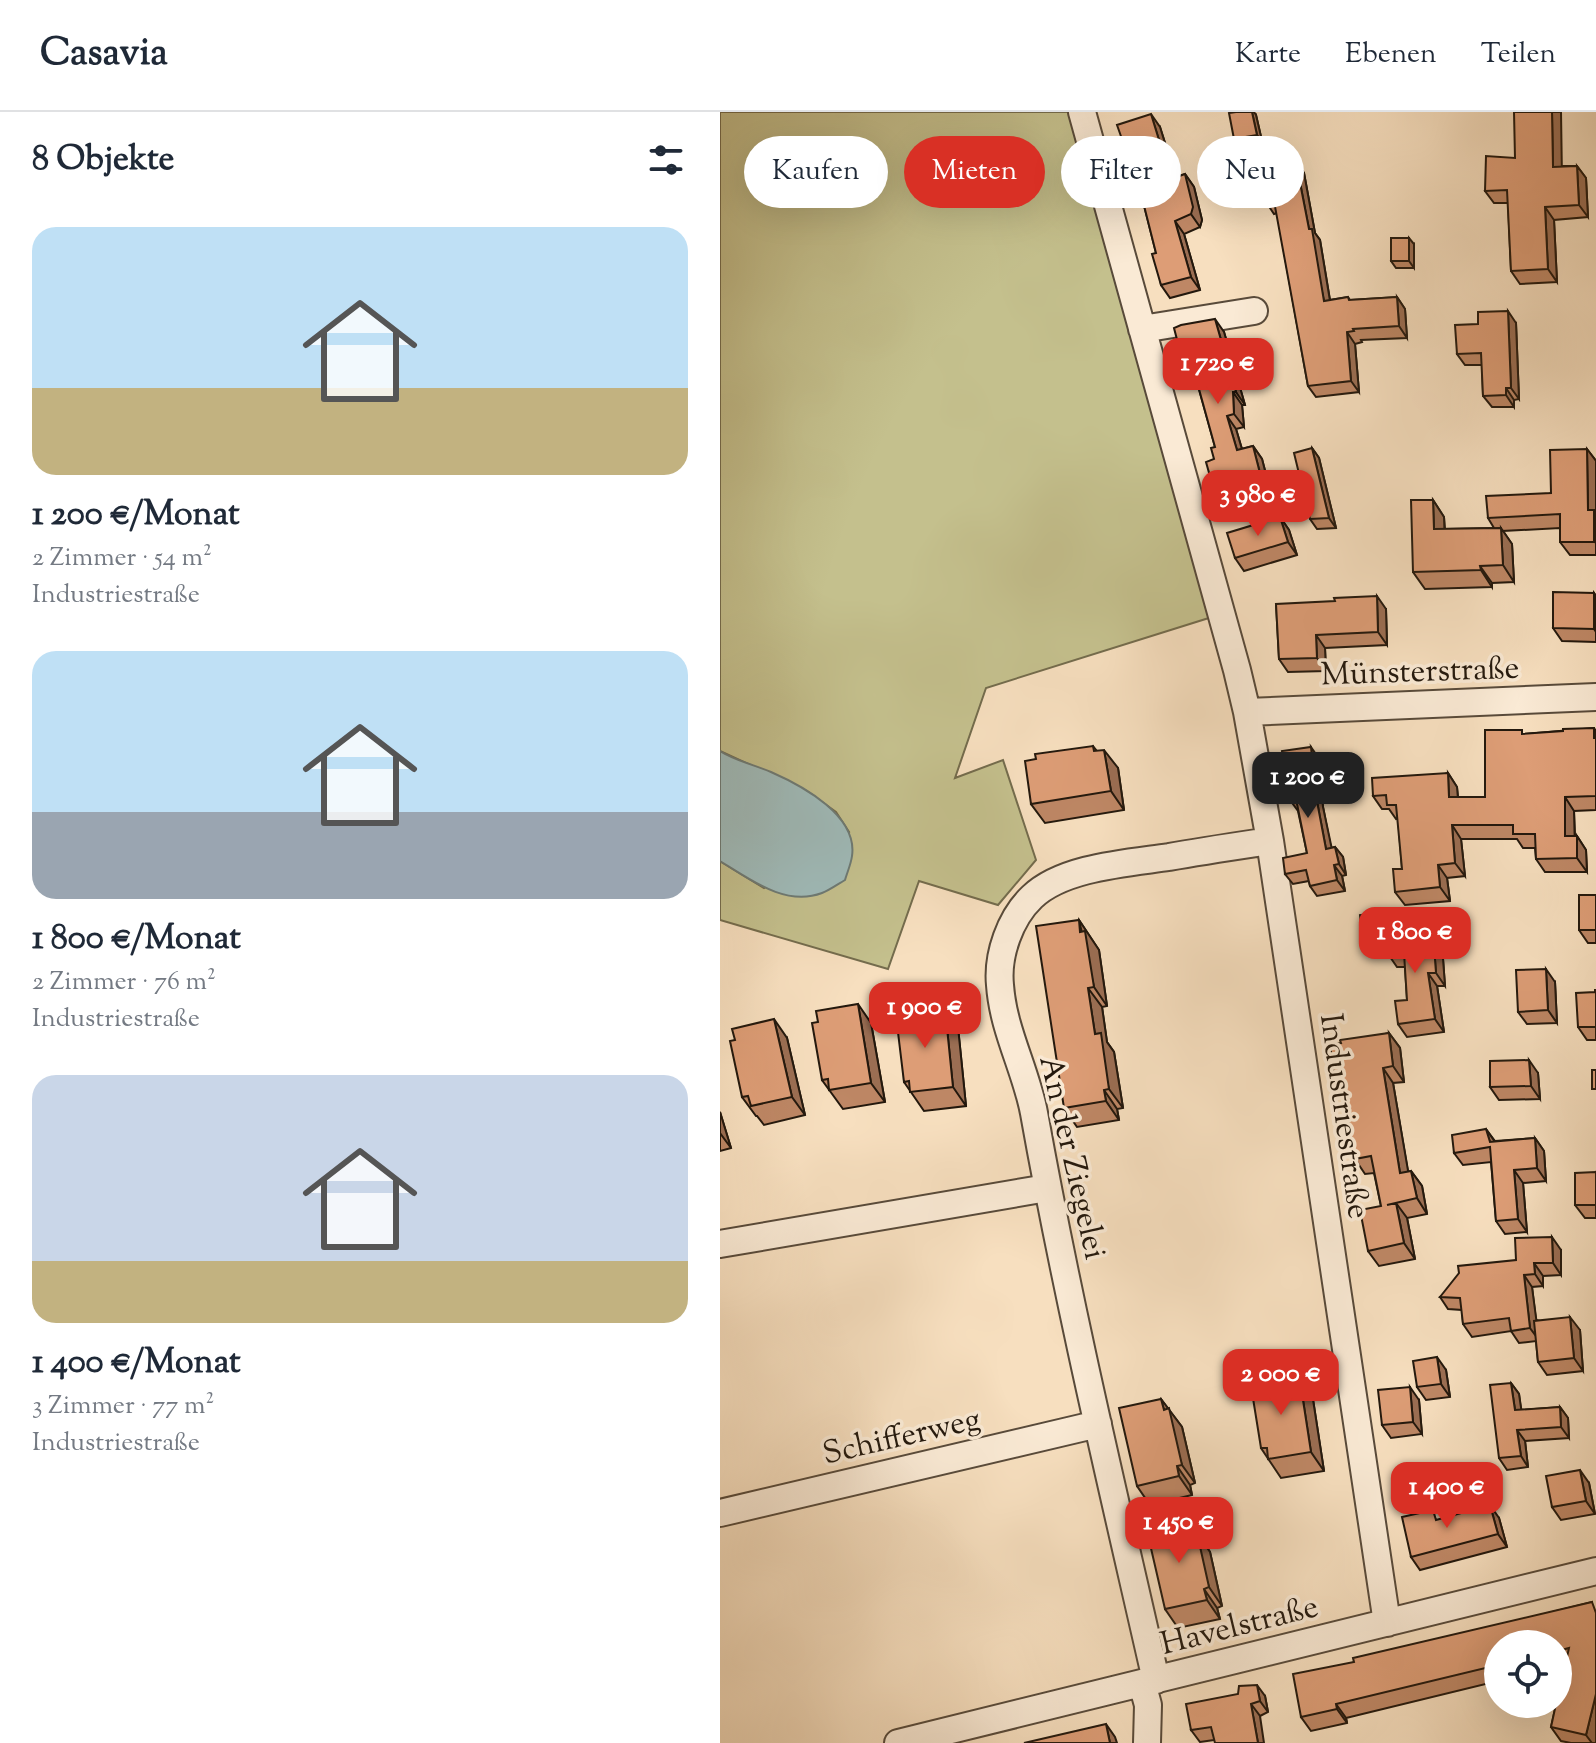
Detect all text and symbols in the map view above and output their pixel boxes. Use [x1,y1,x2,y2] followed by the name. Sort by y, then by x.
[40,28,168,82] text: Casavia
[1235,35,1301,75] text: Karte
[1345,35,1437,75] text: Ebenen
[1481,35,1556,75] text: Teilen
[32,136,174,185] text: 8 Objekte
[744,136,888,208] chip: Kaufen
[904,136,1045,208] chip: Mieten
[1061,136,1181,208] chip: Filter
[1197,136,1304,208] chip: Neu
[644,138,688,182] icon: filters
[288,279,432,423] icon: home
[1144,338,1292,406] pin: 1 720 €
[1181,345,1255,382] text: 1 720 €
[1184,470,1332,538] pin: 3 980 €
[1220,477,1296,514] text: 3 980 €
[32,491,240,540] text: 1 200 €/Monat
[32,540,212,577] text: 2 Zimmer · 54 m²
[32,577,200,614] text: Industriestraße
[1320,647,1520,699] street label: Münsterstraße
[288,703,432,847] icon: home
[1234,752,1382,820] pin: 1 200 €
[1270,759,1346,796] text: 1 200 €
[1341,907,1489,975] pin: 1 800 €
[1377,914,1453,951] text: 1 800 €
[32,915,241,964] text: 1 800 €/Monat
[32,964,216,1001] text: 2 Zimmer · 76 m²
[851,982,999,1050] pin: 1 900 €
[887,989,963,1026] text: 1 900 €
[32,1001,200,1038] text: Industriestraße
[1306,1011,1380,1222] street label: Industriestraße
[1025,1051,1117,1264] street label: An der Ziegelei
[288,1127,432,1271] icon: home
[32,1339,241,1388] text: 1 400 €/Monat
[1207,1349,1355,1417] pin: 2 000 €
[1241,1356,1321,1393] text: 2 000 €
[32,1388,214,1425] text: 3 Zimmer · 77 m²
[818,1397,985,1478] street label: Schifferweg
[32,1425,200,1462] text: Industriestraße
[1373,1462,1521,1530] pin: 1 400 €
[1409,1469,1485,1506] text: 1 400 €
[1105,1497,1253,1565] pin: 1 450 €
[1143,1504,1215,1541] text: 1 450 €
[1156,1585,1323,1669] street label: Havelstraße
[1484,1630,1572,1718] map controls
[1484,1630,1572,1718] button: locate

